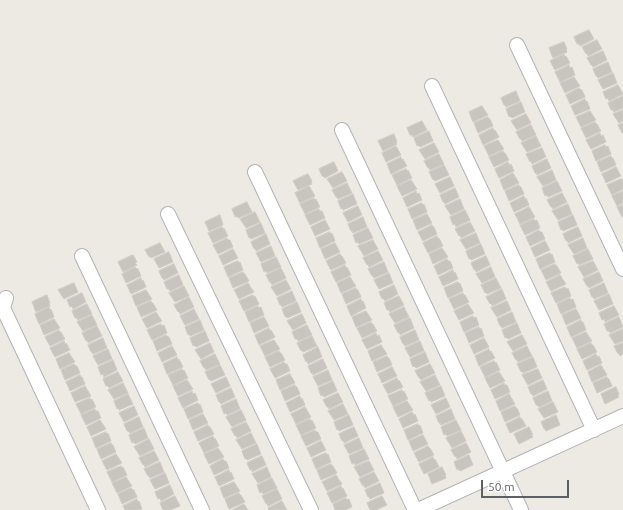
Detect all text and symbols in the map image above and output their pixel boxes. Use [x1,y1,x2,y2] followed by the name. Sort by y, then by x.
[483,472,571,498] scale bar
[488,480,515,493] text: 50 m

